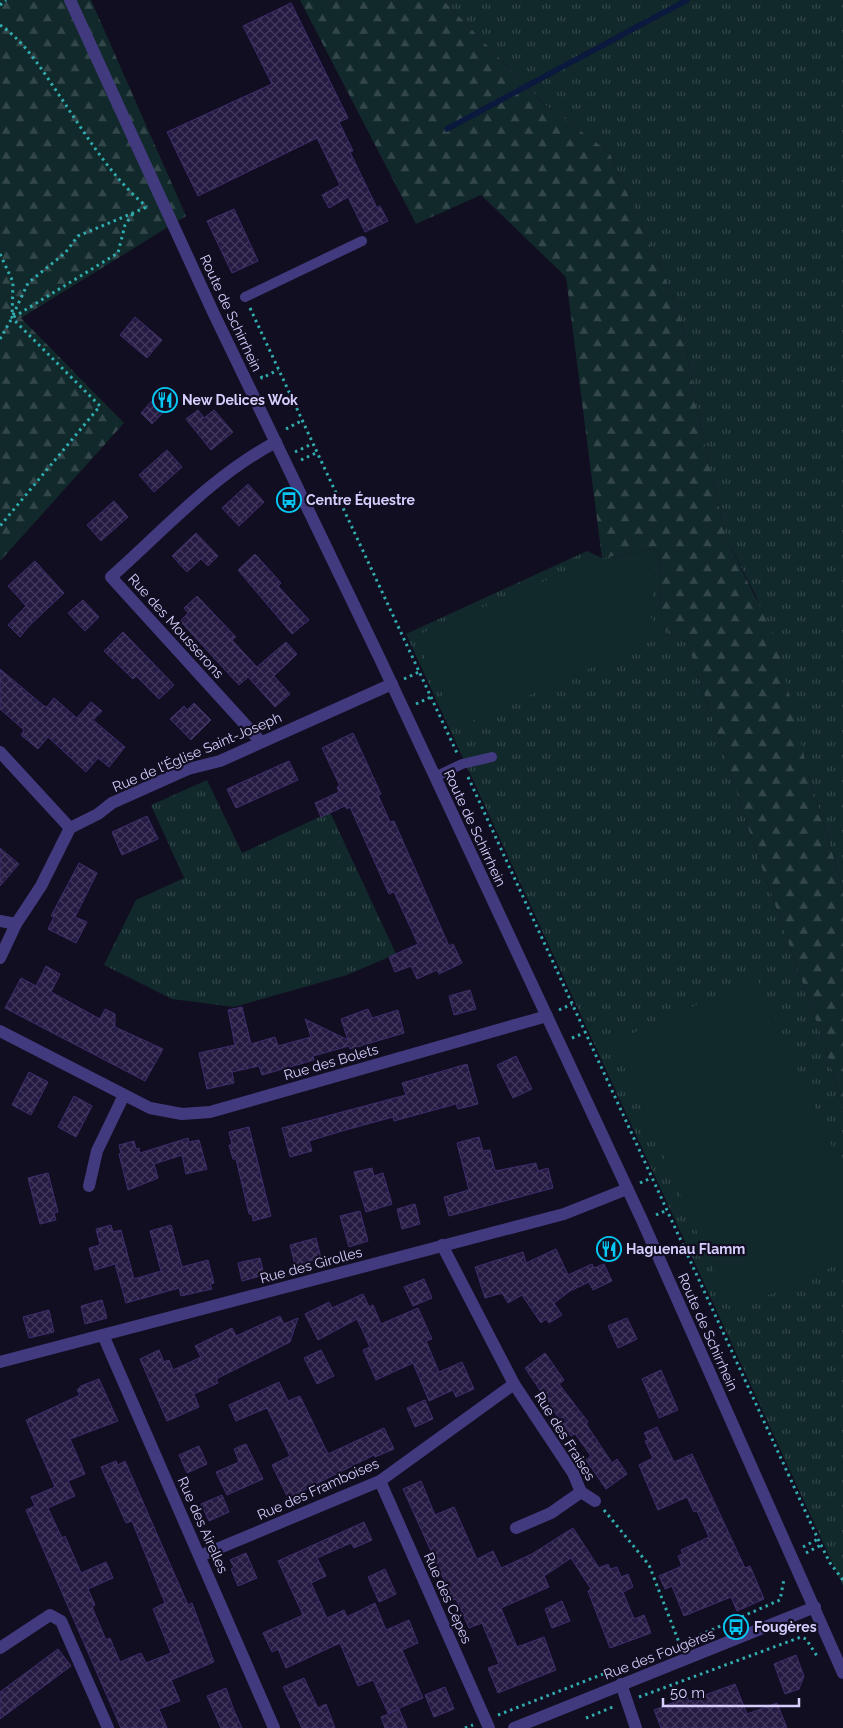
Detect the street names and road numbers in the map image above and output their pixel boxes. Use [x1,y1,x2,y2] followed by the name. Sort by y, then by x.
[197,252,265,374] street label: Route de Schirrhein
[125,571,227,682] street label: Rue des Mousserons
[110,708,284,795] street label: Rue de l'Église Saint-Joseph
[441,767,509,889] street label: Route de Schirrhein
[282,1041,380,1083] street label: Rue des Bolets
[258,1244,364,1286] street label: Rue des Girolles
[675,1271,741,1393] street label: Route de Schirrhein
[531,1389,599,1483] street label: Rue des Fraises
[255,1455,381,1523] street label: Rue des Framboises
[175,1474,232,1576] street label: Rue des Airelles
[421,1550,475,1646] street label: Rue des Cèpes
[601,1625,717,1683] street label: Rue des Fougères

